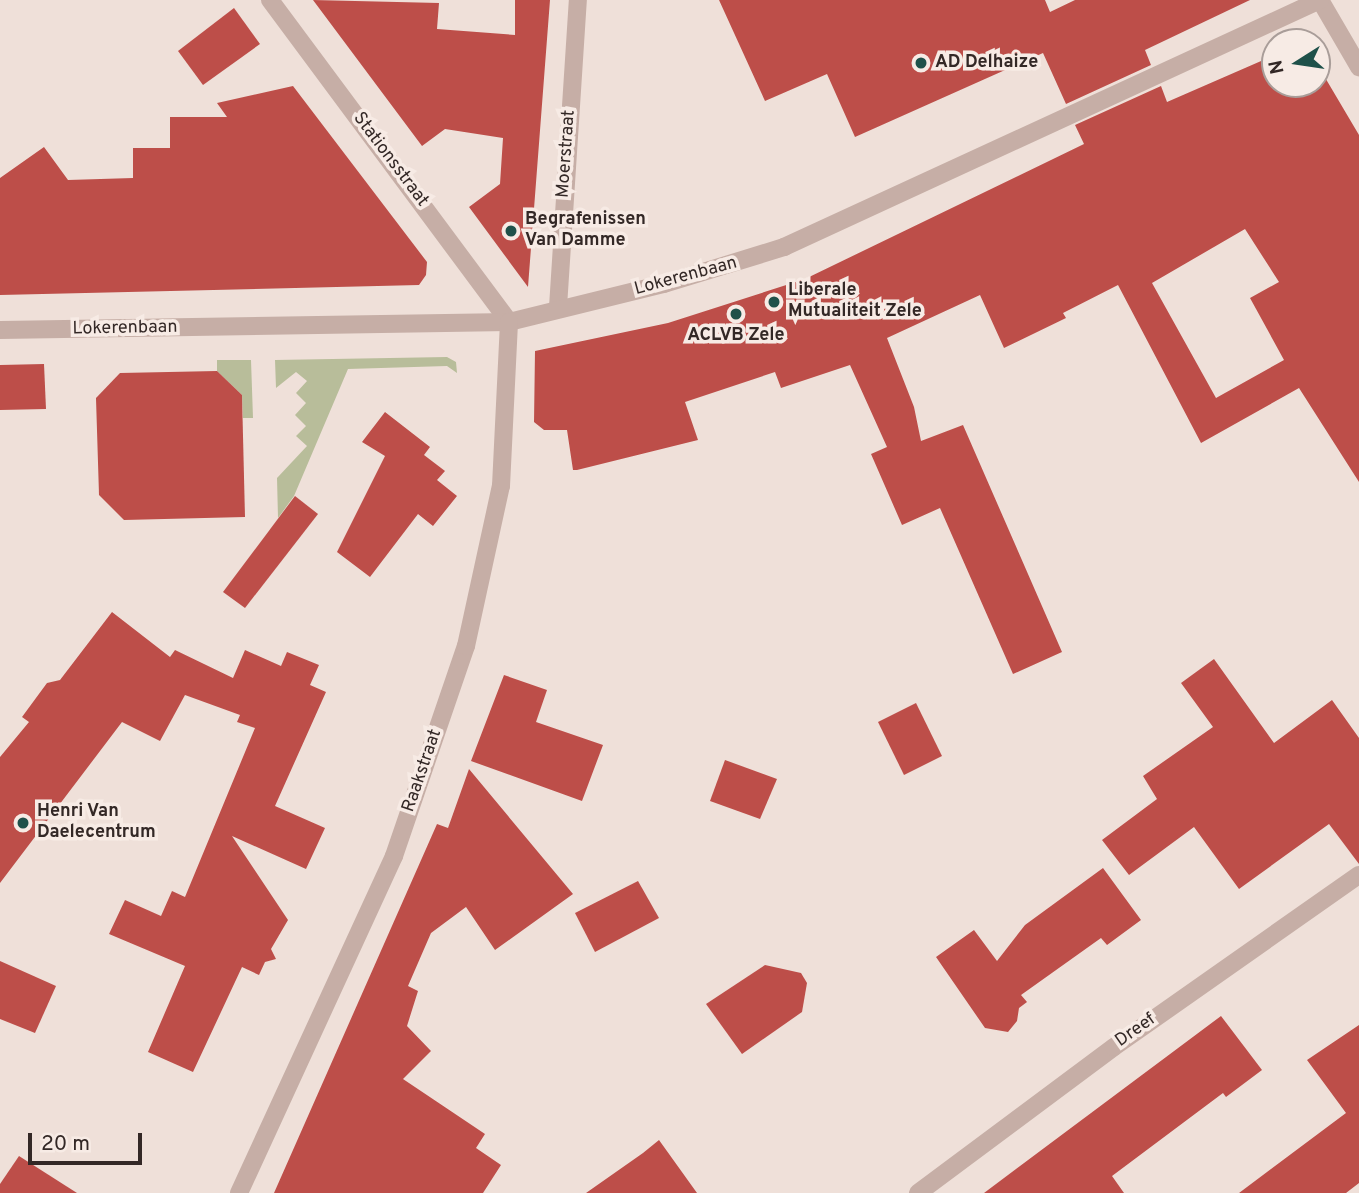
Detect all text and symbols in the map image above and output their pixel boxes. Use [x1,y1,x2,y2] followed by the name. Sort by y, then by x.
[1261,28,1331,98] north arrow
[935,52,1038,74] place label: AD Delhaize
[913,55,929,71] marker: AD Delhaize
[1264,58,1291,76] text: N
[348,109,432,211] street label: Stationsstraat
[553,109,581,199] street label: Moerstraat
[525,210,646,252] place label: Begrafenissen Van Damme
[503,223,519,239] marker: Begrafenissen Van Damme
[632,253,740,301] street label: Lokerenbaan
[788,281,922,324] place label: Liberale Mutualiteit Zele
[766,294,782,310] marker: Liberale Mutualiteit Zele
[728,306,744,322] marker: ACLVB Zele
[72,317,178,341] street label: Lokerenbaan
[687,325,785,347] place label: ACLVB Zele
[399,727,447,815] street label: Raakstraat
[37,802,156,844] place label: Henri Van Daelecentrum
[15,815,31,831] marker: Henri Van Daelecentrum
[1112,1009,1160,1053] street label: Dreef
[32,1120,145,1164] scale bar
[41,1131,90,1158] text: 20 m

